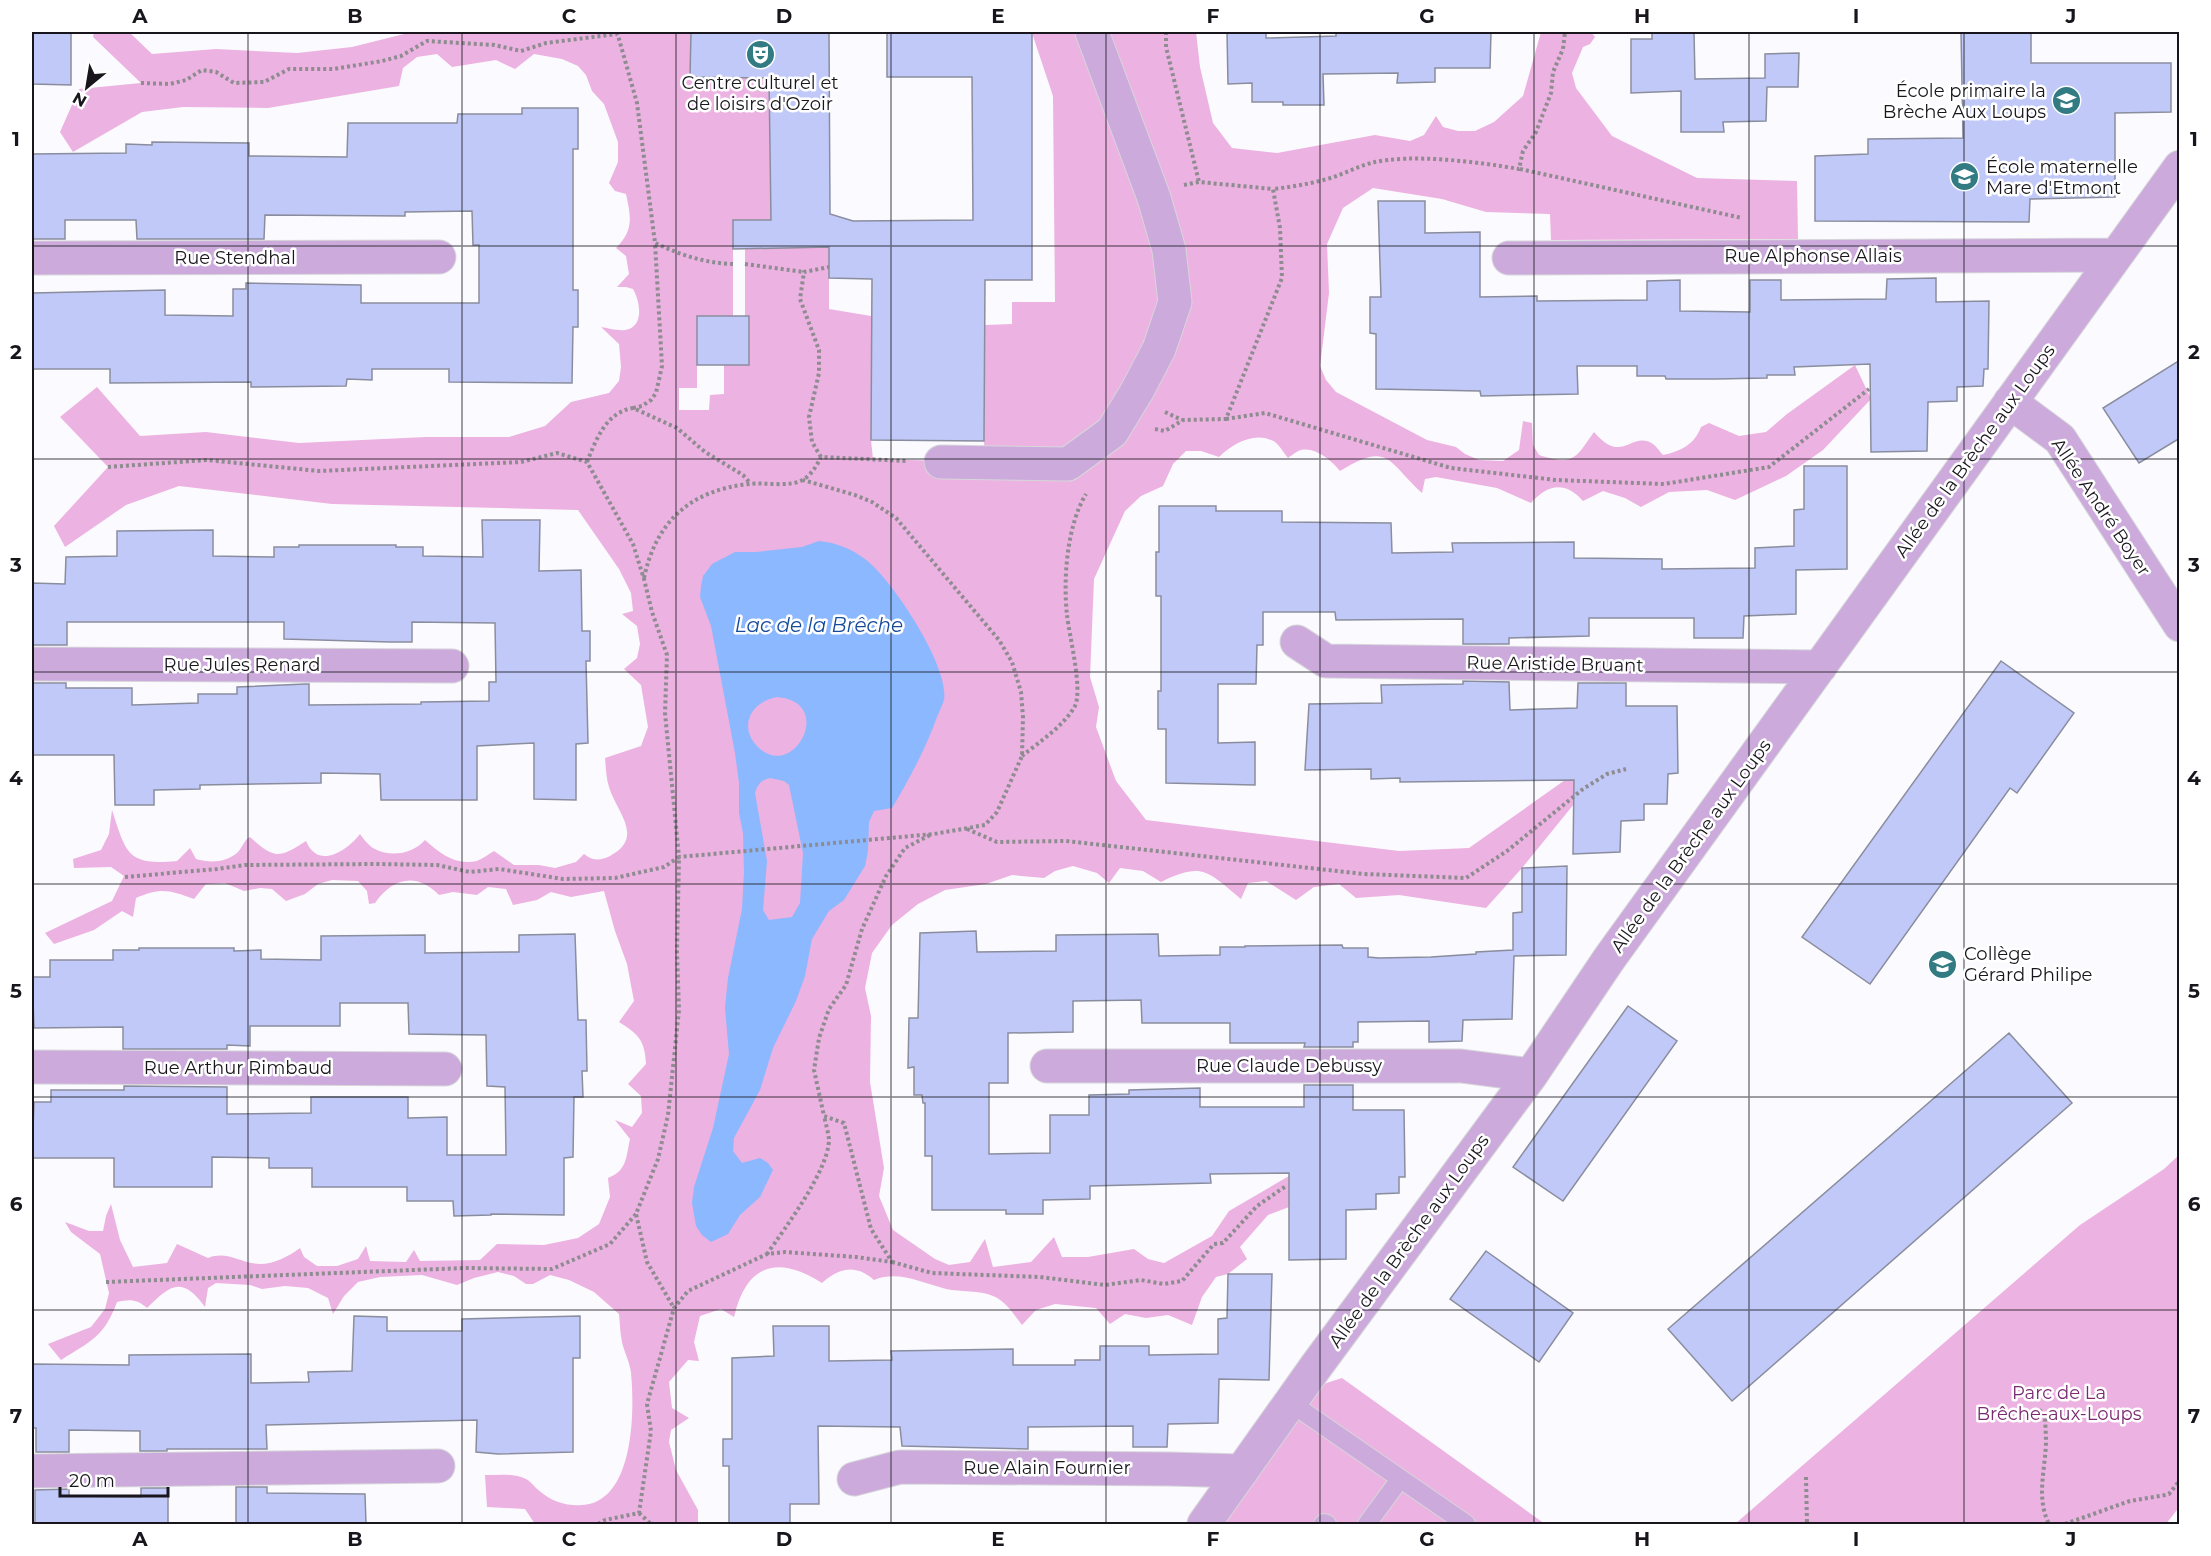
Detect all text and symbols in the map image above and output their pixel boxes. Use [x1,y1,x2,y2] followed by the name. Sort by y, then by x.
[131,4,148,28] text: A
[347,4,363,28] text: B
[562,4,577,28] text: C
[776,4,792,28] text: D
[991,4,1005,28] text: E
[1207,4,1220,28] text: F
[1419,4,1435,28] text: G
[1634,4,1650,28] text: H
[1853,4,1859,28] text: I
[2065,4,2076,28] text: J
[744,38,776,70] theatre icon: Centre culturel et de loisirs d'Ozoir
[57,57,117,117] north arrow
[681,72,839,115] place label: Centre culturel et de loisirs d'Ozoir
[1883,80,2046,123] place label: École primaire la Brèche Aux Loups
[2051,85,2083,117] school or university icon: École primaire la Brèche Aux Loups
[69,88,90,111] text: N
[12,127,20,151] text: 1
[2190,127,2198,151] text: 1
[1986,156,2138,199] place label: École maternelle Mare d'Etmont
[1949,161,1981,193] school or university icon: École maternelle Mare d'Etmont
[1724,245,1902,267] street label: Rue Alphonse Allais
[174,247,296,269] street label: Rue Stendhal
[10,340,22,364] text: 2
[1890,340,2060,562] street label: Allée de la Brèche aux Loups
[2188,340,2200,364] text: 2
[2047,434,2155,580] street label: Allée André Boyer
[9,553,22,577] text: 3
[2187,553,2200,577] text: 3
[735,613,903,637] water label: Lac de la Brêche
[1466,651,1644,677] street label: Rue Aristide Bruant
[164,654,320,676] street label: Rue Jules Renard
[1606,735,1776,957] street label: Allée de la Brèche aux Loups
[9,766,23,790] text: 4
[2187,766,2201,790] text: 4
[1964,943,2093,986] place label: Collège Gérard Philipe
[1927,948,1959,980] school or university icon: Collège Gérard Philipe
[10,979,22,1003] text: 5
[2188,979,2200,1003] text: 5
[1196,1055,1382,1077] street label: Rue Claude Debussy
[144,1057,332,1079] street label: Rue Arthur Rimbaud
[1324,1130,1494,1352] street label: Allée de la Brèche aux Loups
[10,1192,23,1216] text: 6
[2188,1192,2201,1216] text: 6
[1976,1382,2142,1425] park label: Parc de La Brêche-aux-Loups
[10,1404,22,1428] text: 7
[2188,1404,2200,1428] text: 7
[963,1457,1131,1479] street label: Rue Alain Fournier
[60,1460,168,1498] scale bar
[69,1470,115,1492] text: 20 m
[131,1527,148,1551] text: A
[347,1527,363,1551] text: B
[562,1527,577,1551] text: C
[776,1527,792,1551] text: D
[991,1527,1005,1551] text: E
[1207,1527,1220,1551] text: F
[1419,1527,1435,1551] text: G
[1634,1527,1650,1551] text: H
[1853,1527,1859,1551] text: I
[2065,1527,2076,1551] text: J

